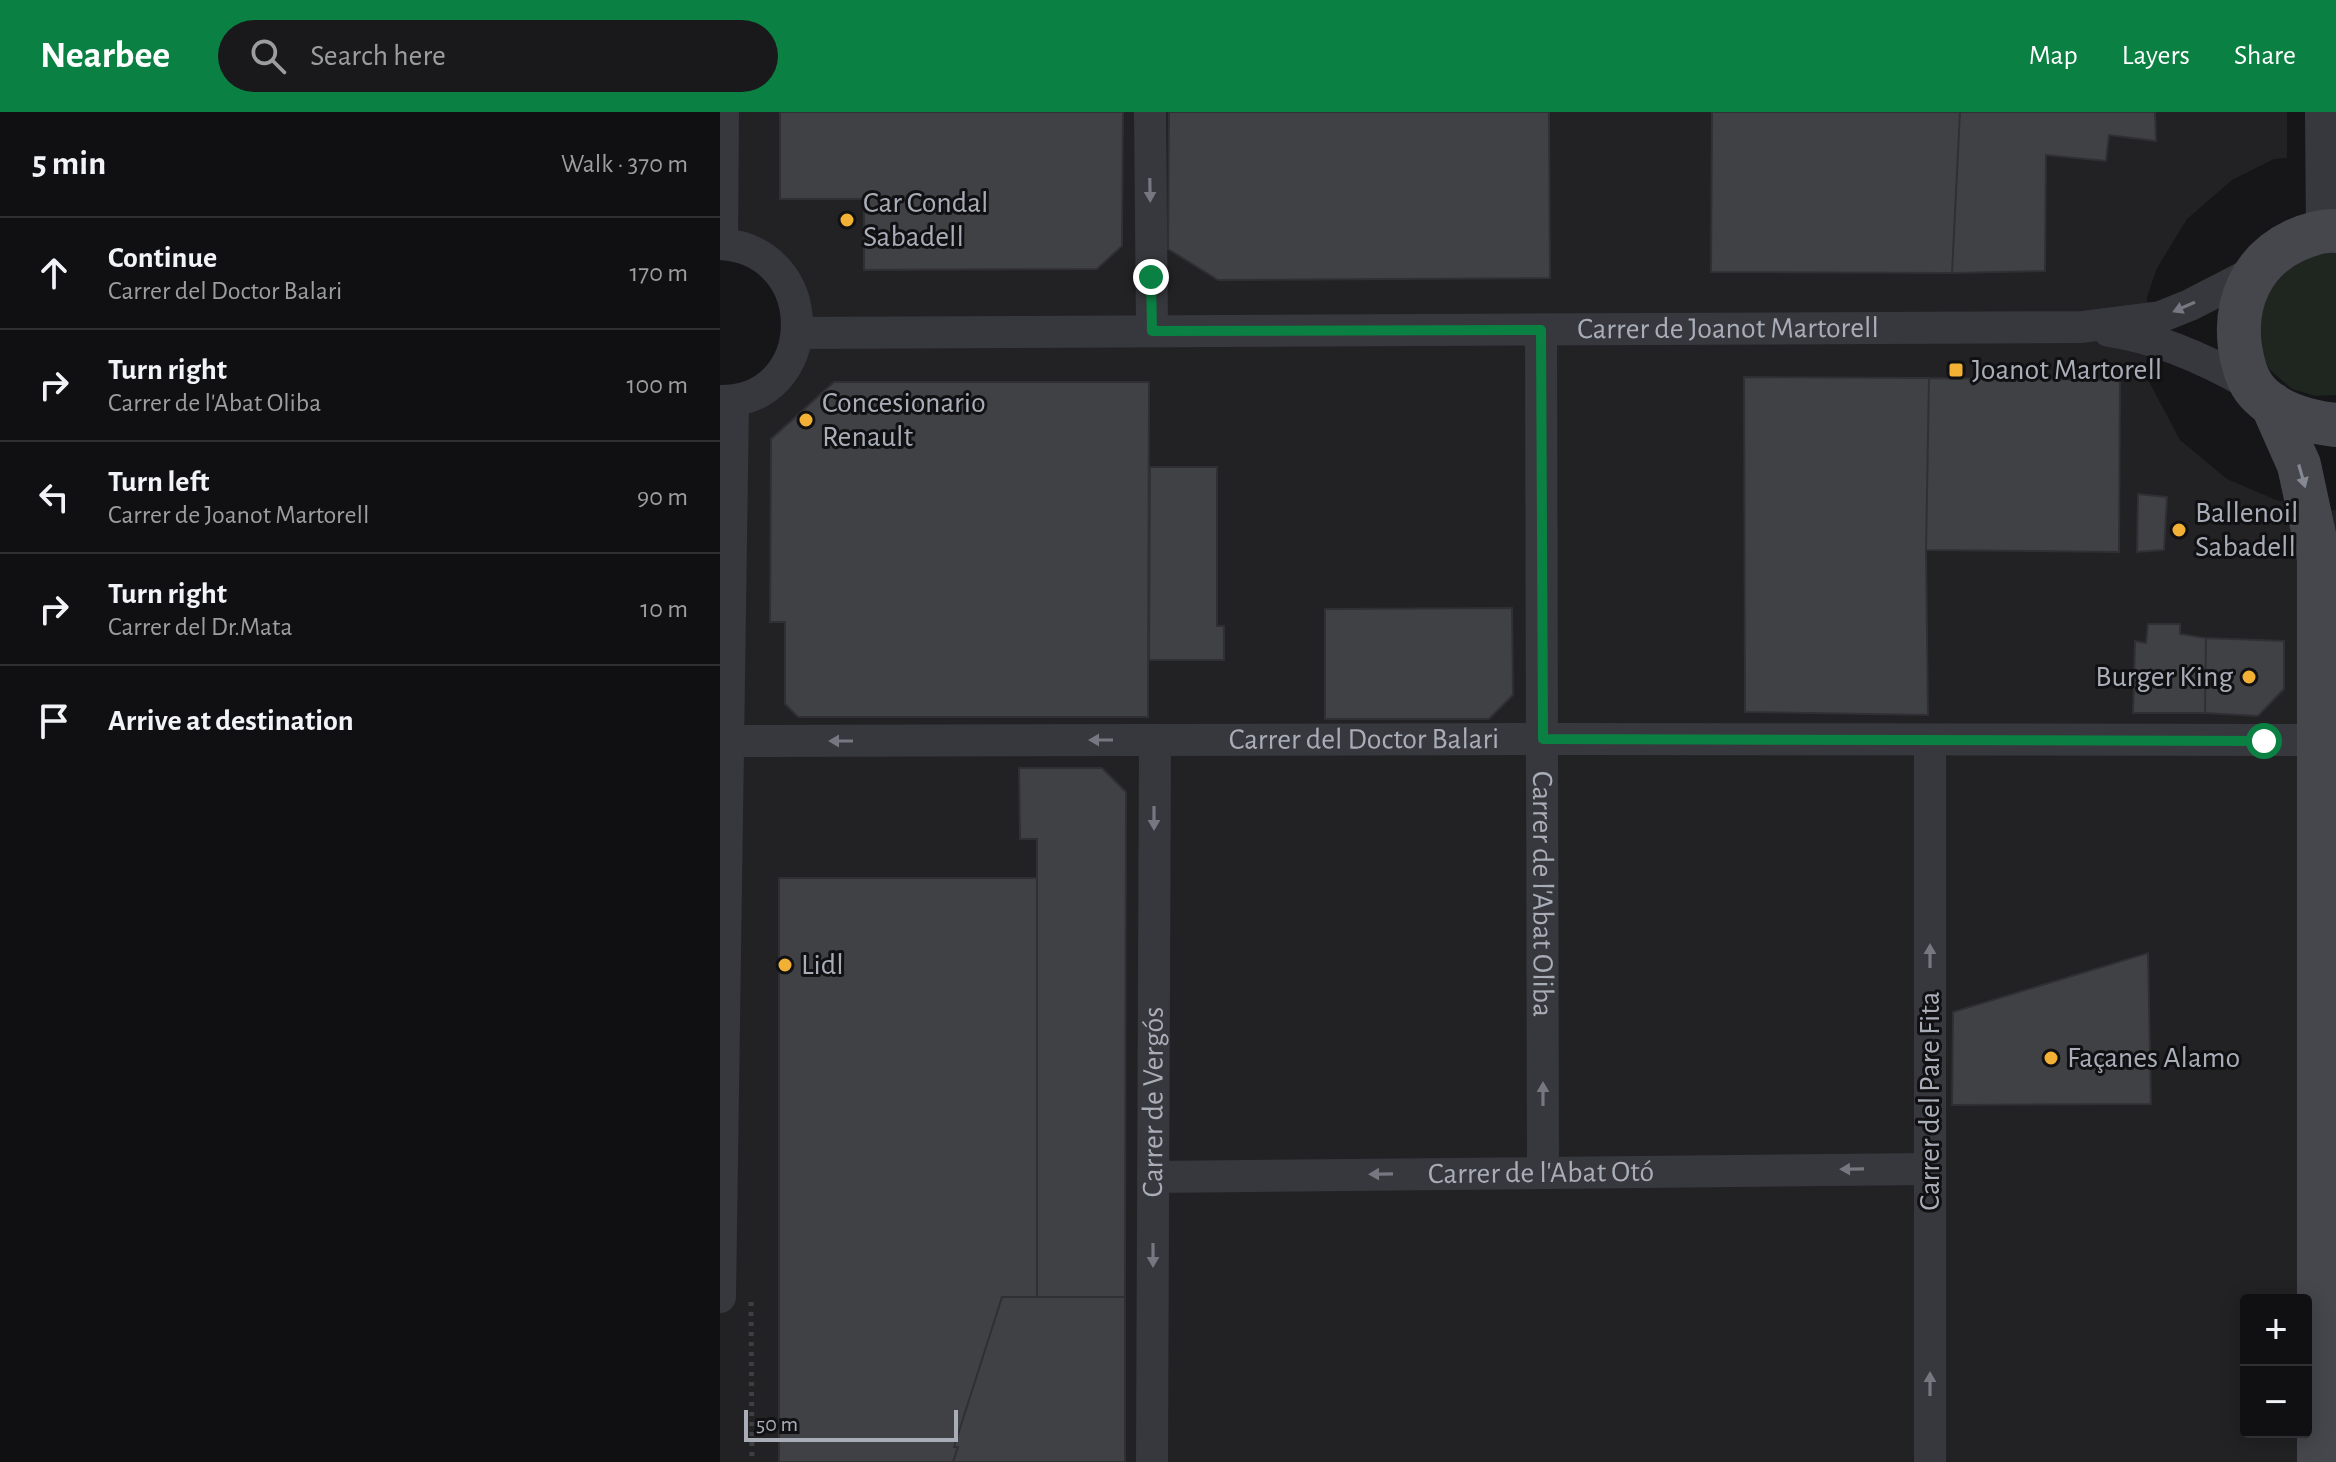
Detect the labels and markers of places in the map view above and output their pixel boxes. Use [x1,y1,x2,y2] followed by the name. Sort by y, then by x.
[863,188,989,252] place label: Car Condal Sabadell
[838,211,856,229] marker: Car Condal Sabadell
[1972,355,2162,385] place label: Joanot Martorell
[1947,361,1965,379] marker: Joanot Martorell
[822,388,986,452] place label: Concesionario Renault
[797,411,815,429] marker: Concesionario Renault
[2195,498,2299,562] place label: Ballenoil Sabadell
[2170,521,2188,539] marker: Ballenoil Sabadell
[2095,662,2233,692] place label: Burger King
[2240,668,2258,686] marker: Burger King
[801,950,844,980] place label: Lidl
[776,956,794,974] marker: Lidl
[2067,1043,2240,1073] place label: Façanes Alamo
[2042,1049,2060,1067] marker: Façanes Alamo

